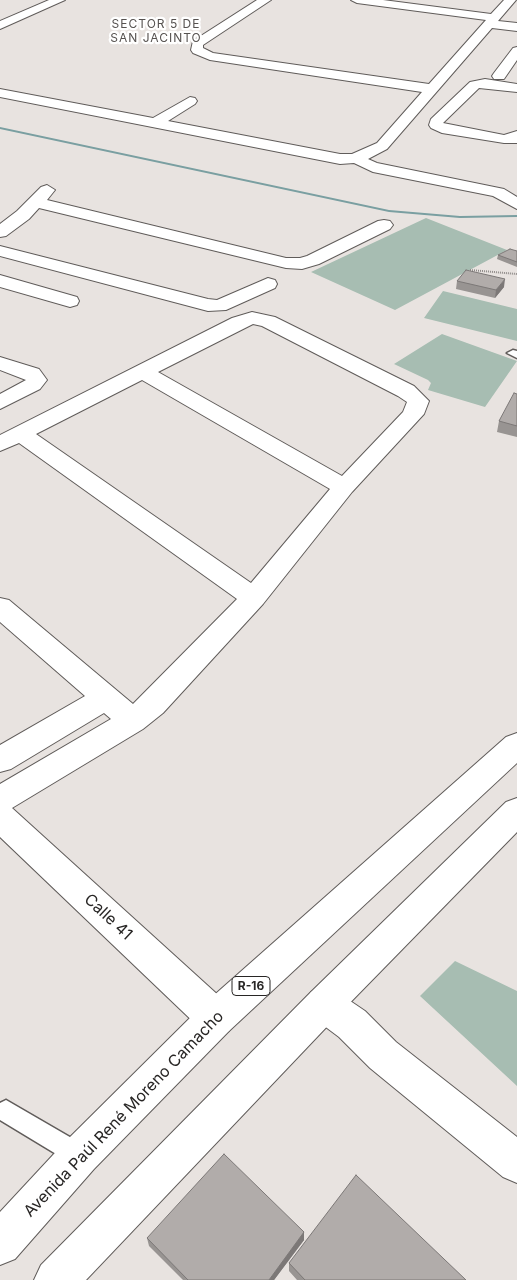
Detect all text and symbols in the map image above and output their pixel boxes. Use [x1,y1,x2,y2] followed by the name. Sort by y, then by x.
[109,17,203,45] district label: SECTOR 5 DE SAN JACINTO
[80,890,136,944] street label: Calle 41
[232,976,270,996] road number: R-16
[20,1007,228,1221] street label: Avenida Paúl René Moreno Camacho

